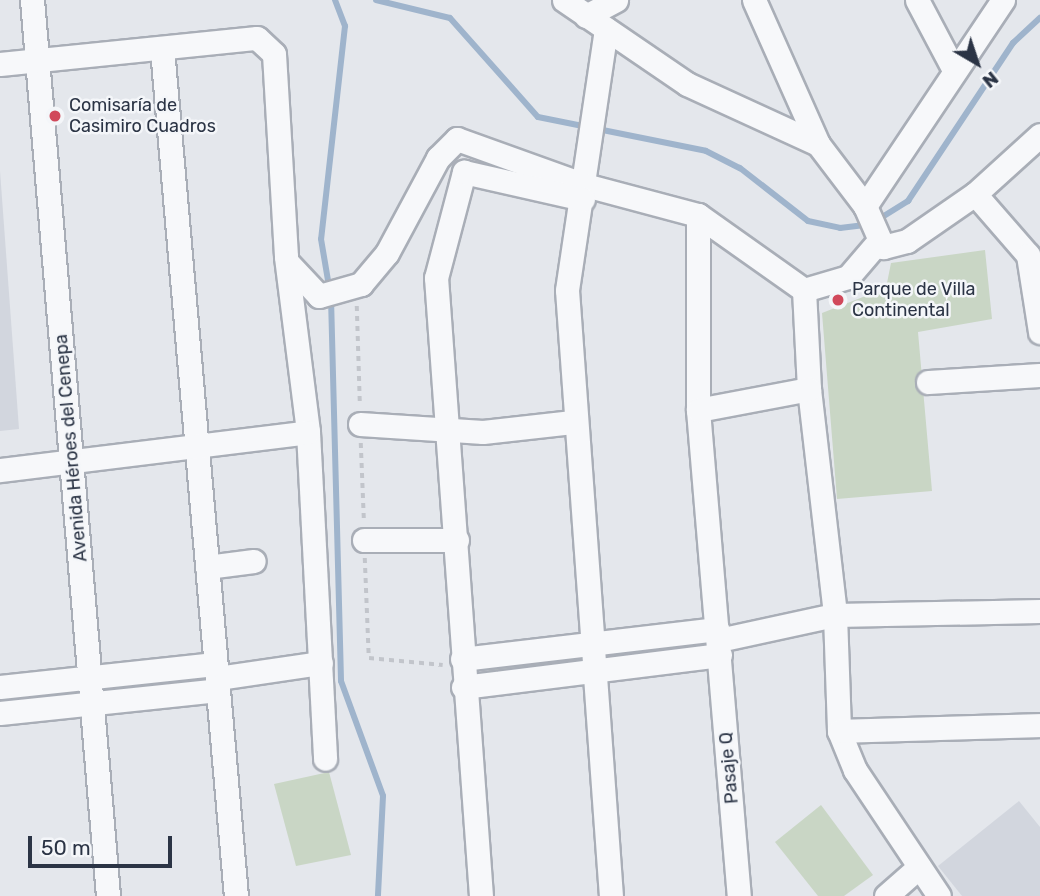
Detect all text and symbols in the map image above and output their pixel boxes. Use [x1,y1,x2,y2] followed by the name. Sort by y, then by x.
[942,28,1012,98] north arrow
[978,66,1003,93] text: N
[69,95,216,138] place label: Comisaría de Casimiro Cuadros
[47,108,63,124] marker: Comisaría de Casimiro Cuadros
[852,279,976,322] place label: Parque de Villa Continental
[830,292,846,308] marker: Parque de Villa Continental
[50,333,92,563] street label: Avenida Héroes del Cenepa
[715,731,743,805] street label: Pasaje Q
[32,822,175,866] scale bar
[41,835,91,860] text: 50 m

